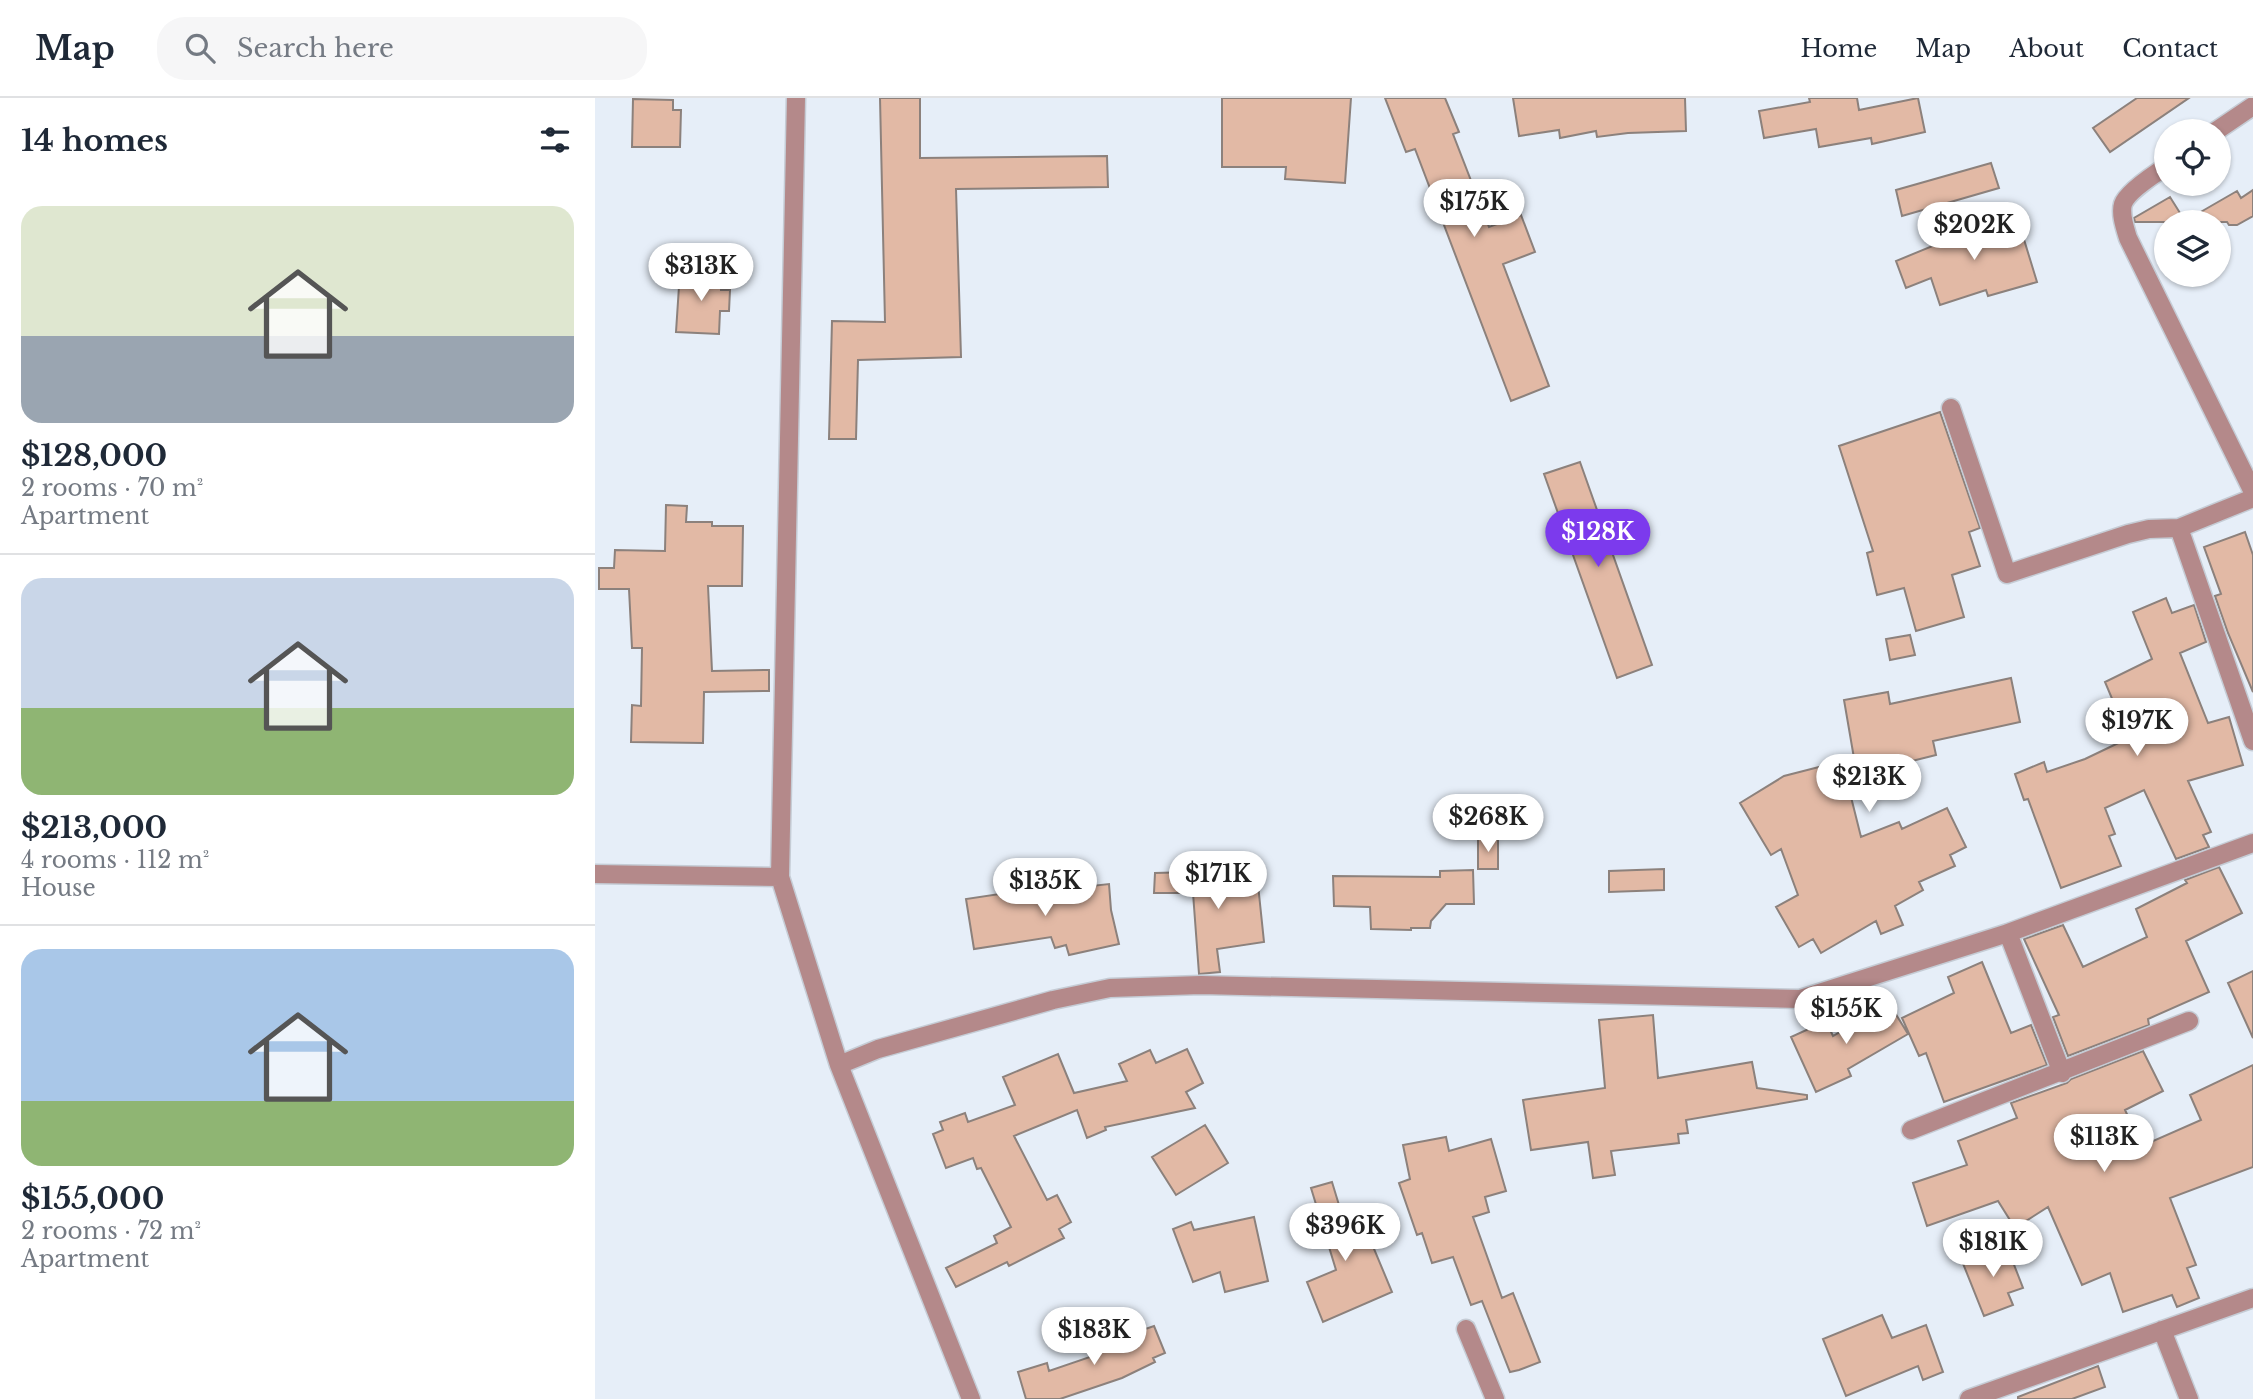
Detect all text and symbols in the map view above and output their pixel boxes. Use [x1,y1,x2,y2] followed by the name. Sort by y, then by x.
[157,17,647,80] search box
[35,28,115,69] text: Map
[181,29,219,67] icon: search
[237,32,394,64] text: Search here
[1801,34,1877,63] text: Home
[1915,34,1971,63] text: Map
[2009,34,2084,63] text: About
[2122,34,2218,63] text: Contact
[2154,119,2231,287] map controls
[2154,119,2231,196] button: locate
[536,121,574,159] icon: filters
[21,122,168,159] text: 14 homes
[1425,180,1523,239] pin: $175K
[1440,188,1508,216] text: $175K
[1925,202,2023,262] pin: $202K
[2154,210,2231,287] button: layers
[1933,211,2015,239] text: $202K
[652,244,750,303] pin: $313K
[235,251,361,377] icon: home
[664,252,738,280] text: $313K
[21,437,167,474] text: $128,000
[21,474,203,502] text: 2 rooms · 70 m²
[21,502,149,530] text: Apartment
[1549,510,1647,569] pin: $128K
[1561,518,1635,546] text: $128K
[235,623,361,749] icon: home
[2088,698,2186,758] pin: $197K
[2101,707,2173,735] text: $197K
[1820,754,1918,814] pin: $213K
[1832,763,1906,791] text: $213K
[1439,794,1537,854] pin: $268K
[1449,803,1527,831] text: $268K
[21,809,167,846] text: $213,000
[21,846,209,874] text: 4 rooms · 112 m²
[1169,852,1267,911] pin: $171K
[996,858,1094,918] pin: $135K
[1185,860,1251,888] text: $171K
[1009,867,1081,895] text: $135K
[21,874,96,902] text: House
[1797,986,1895,1046] pin: $155K
[235,994,361,1120] icon: home
[1810,995,1882,1023] text: $155K
[2055,1114,2153,1174] pin: $113K
[2070,1123,2138,1151] text: $113K
[21,1180,164,1217] text: $155,000
[1296,1204,1394,1263] pin: $396K
[1305,1212,1385,1240] text: $396K
[21,1217,201,1245] text: 2 rooms · 72 m²
[1944,1220,2042,1279] pin: $181K
[1959,1228,2027,1256] text: $181K
[21,1245,149,1273] text: Apartment
[1045,1308,1143,1367] pin: $183K
[1057,1316,1131,1344] text: $183K

